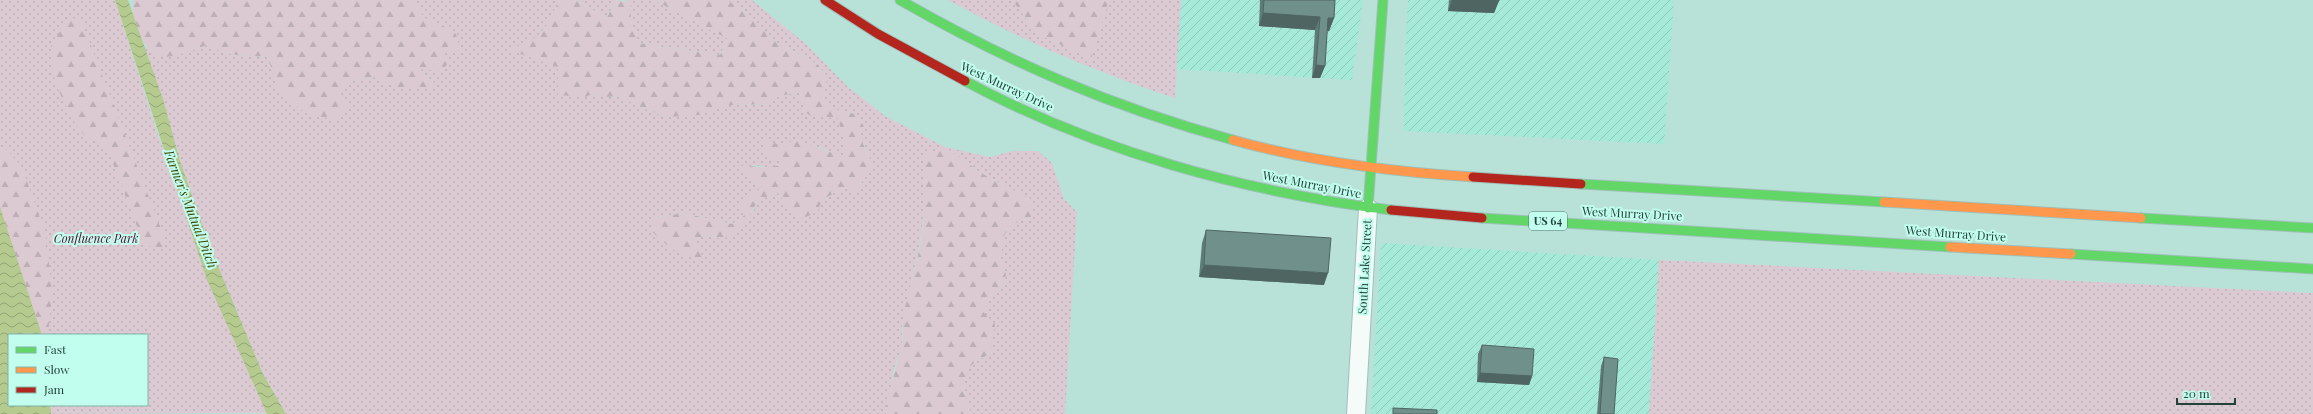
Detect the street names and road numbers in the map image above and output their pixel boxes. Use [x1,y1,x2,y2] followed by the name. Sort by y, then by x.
[958,57,1056,115] street label: West Murray Drive
[1260,166,1363,201] street label: West Murray Drive
[1580,202,1683,224] street label: West Murray Drive
[1529,212,1567,230] road number: US 64
[1354,218,1375,315] street label: South Lake Street
[1904,221,2007,244] street label: West Murray Drive

